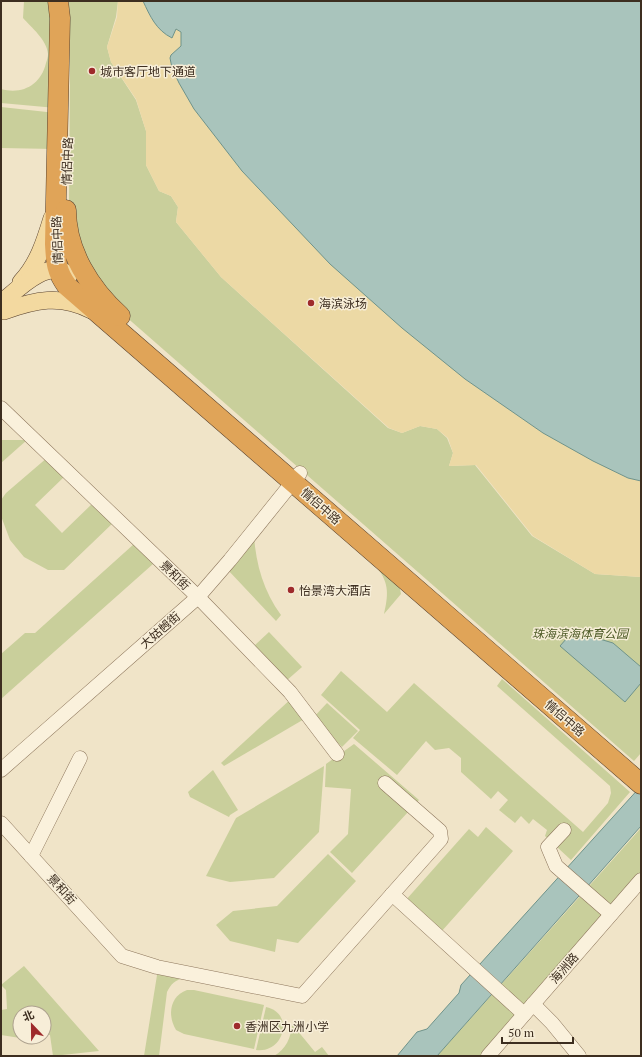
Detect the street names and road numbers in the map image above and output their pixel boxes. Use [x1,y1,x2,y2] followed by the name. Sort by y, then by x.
[59,137,75,185] street label: 情侶中路
[49,216,65,264] street label: 情侣中路
[298,485,344,527] street label: 情侣中路
[157,557,193,593] street label: 景和街
[137,609,183,651] street label: 大姑乸街
[542,697,588,739] street label: 情侣中路
[44,871,80,907] street label: 景和街
[547,949,581,987] street label: 海洲路

